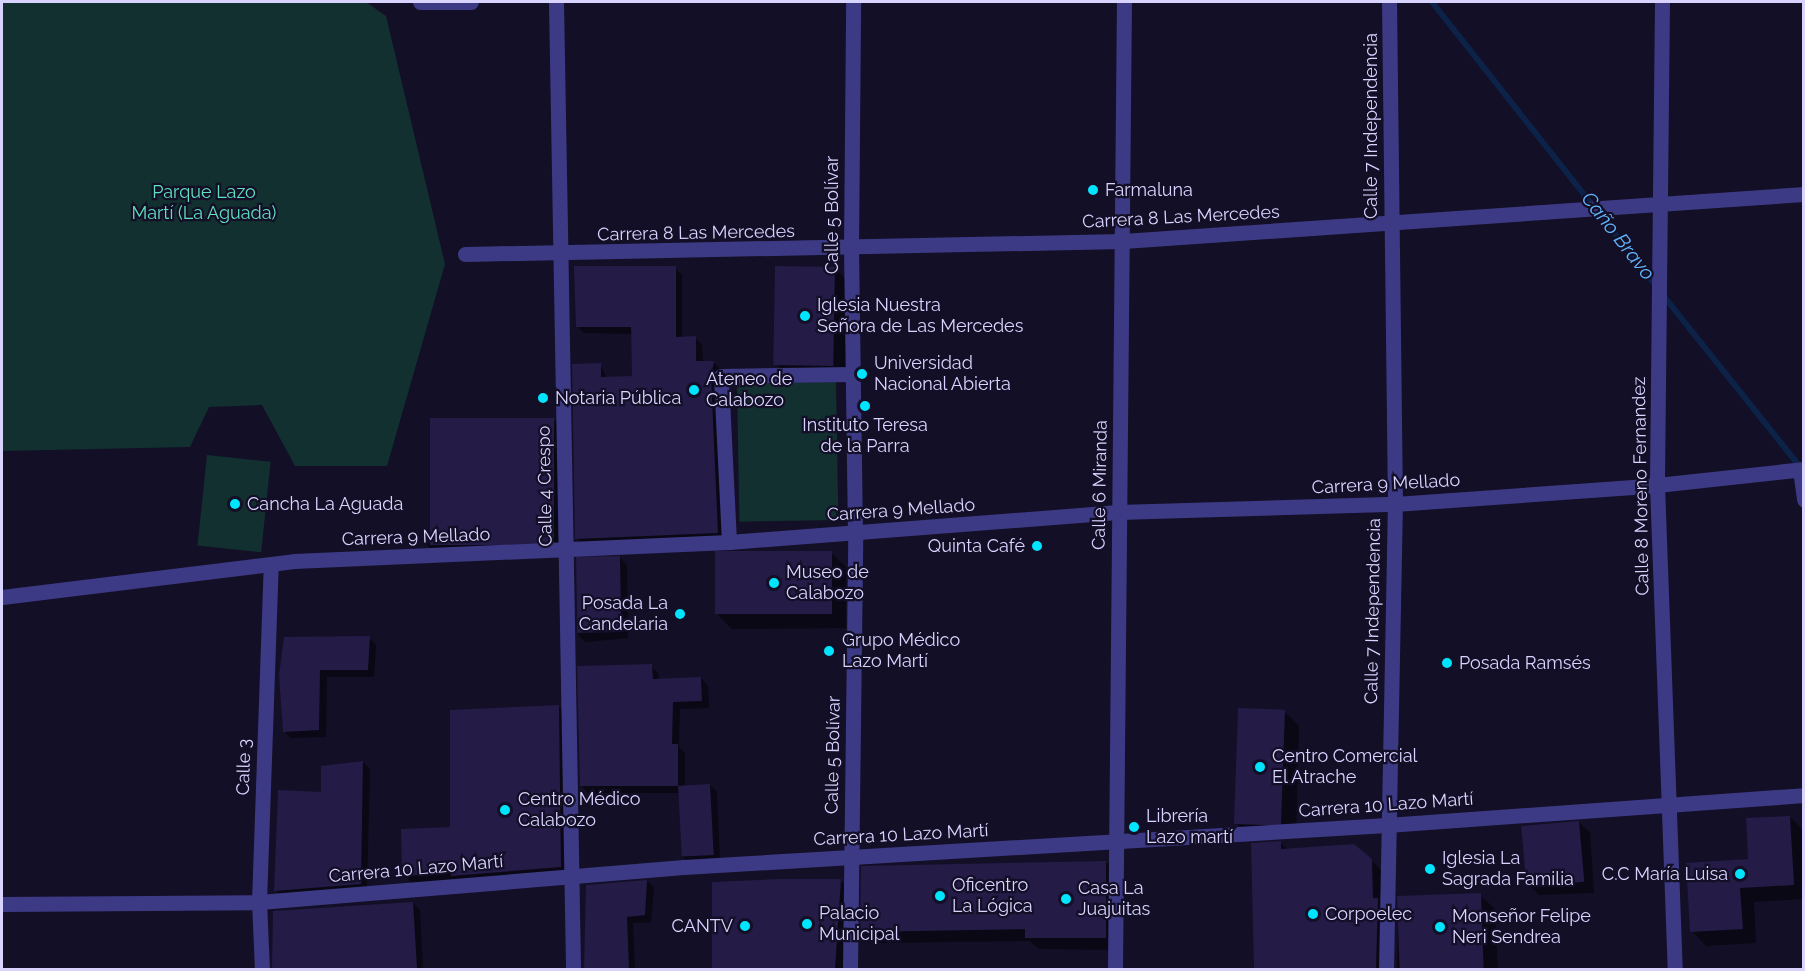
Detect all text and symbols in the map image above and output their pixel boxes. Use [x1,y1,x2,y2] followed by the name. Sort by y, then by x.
[1360,33,1382,219] street label: Calle 7 Independencia
[821,156,843,274] street label: Calle 5 Bolívar
[1105,179,1193,201] place label: Farmaluna
[131,182,277,224] park label: Parque Lazo Martí (La Aguada)
[1086,183,1100,197] marker: Farmaluna
[1576,187,1660,285] water label: Caño Bravo
[1082,201,1280,233] street label: Carrera 8 Las Mercedes
[597,220,795,246] street label: Carrera 8 Las Mercedes
[817,295,1023,338] place label: Iglesia Nuestra Señora de Las Mercedes
[798,309,812,323] marker: Iglesia Nuestra Señora de Las Mercedes
[874,353,1012,395] place label: Universidad Nacional Abierta
[855,367,869,381] marker: Universidad Nacional Abierta
[706,369,792,412] place label: Ateneo de Calabozo
[1628,376,1654,596] street label: Calle 8 Moreno Fernandez
[687,383,701,397] marker: Ateneo de Calabozo
[555,387,681,409] place label: Notaria Pública
[536,391,550,405] marker: Notaria Pública
[858,399,872,413] marker: Instituto Teresa de la Parra
[802,415,928,458] place label: Instituto Teresa de la Parra
[1088,420,1112,550] street label: Calle 6 Miranda
[533,425,557,547] street label: Calle 4 Crespo
[1311,469,1461,499] street label: Carrera 9 Mellado
[247,493,404,515] place label: Cancha La Aguada
[826,494,976,526] street label: Carrera 9 Mellado
[228,497,242,511] marker: Cancha La Aguada
[1361,518,1385,704] street label: Calle 7 Independencia
[341,524,491,550] street label: Carrera 9 Mellado
[928,535,1025,557] place label: Quinta Café
[1030,539,1044,553] marker: Quinta Café
[786,562,869,604] place label: Museo de Calabozo
[767,576,781,590] marker: Museo de Calabozo
[579,593,668,636] place label: Posada La Candelaria
[673,607,687,621] marker: Posada La Candelaria
[842,630,960,672] place label: Grupo Médico Lazo Martí
[820,642,838,660] marker: Grupo Médico Lazo Martí
[1459,652,1591,674] place label: Posada Ramsés
[1440,656,1454,670] marker: Posada Ramsés
[821,696,845,814] street label: Calle 5 Bolívar
[232,738,256,796] street label: Calle 3
[1272,746,1417,789] place label: Centro Comercial El Atrache
[1253,760,1267,774] marker: Centro Comercial El Atrache
[1298,788,1474,822] street label: Carrera 10 Lazo Martí
[518,789,640,832] place label: Centro Médico Calabozo
[496,801,514,819] marker: Centro Médico Calabozo
[1146,806,1233,848] place label: Librería Lazo martí
[813,820,989,850] street label: Carrera 10 Lazo Martí
[1127,820,1141,834] marker: Librería Lazo martí
[1442,848,1574,890] place label: Iglesia La Sagrada Familia
[328,851,504,887] street label: Carrera 10 Lazo Martí
[1423,862,1437,876] marker: Iglesia La Sagrada Familia
[1602,863,1728,885] place label: C.C María Luisa
[1733,867,1747,881] marker: C.C María Luisa
[952,875,1033,918] place label: Oficentro La Lógica
[1078,878,1150,920] place label: Casa La Juajuitas
[933,889,947,903] marker: Oficentro La Lógica
[1059,892,1073,906] marker: Casa La Juajuitas
[819,903,900,946] place label: Palacio Municipal
[1325,903,1412,925] place label: Corpoelec
[1452,906,1591,948] place label: Monseñor Felipe Neri Sendrea
[1306,907,1320,921] marker: Corpoelec
[672,915,733,937] place label: CANTV
[800,917,814,931] marker: Palacio Municipal
[738,919,752,933] marker: CANTV
[1433,920,1447,934] marker: Monseñor Felipe Neri Sendrea

